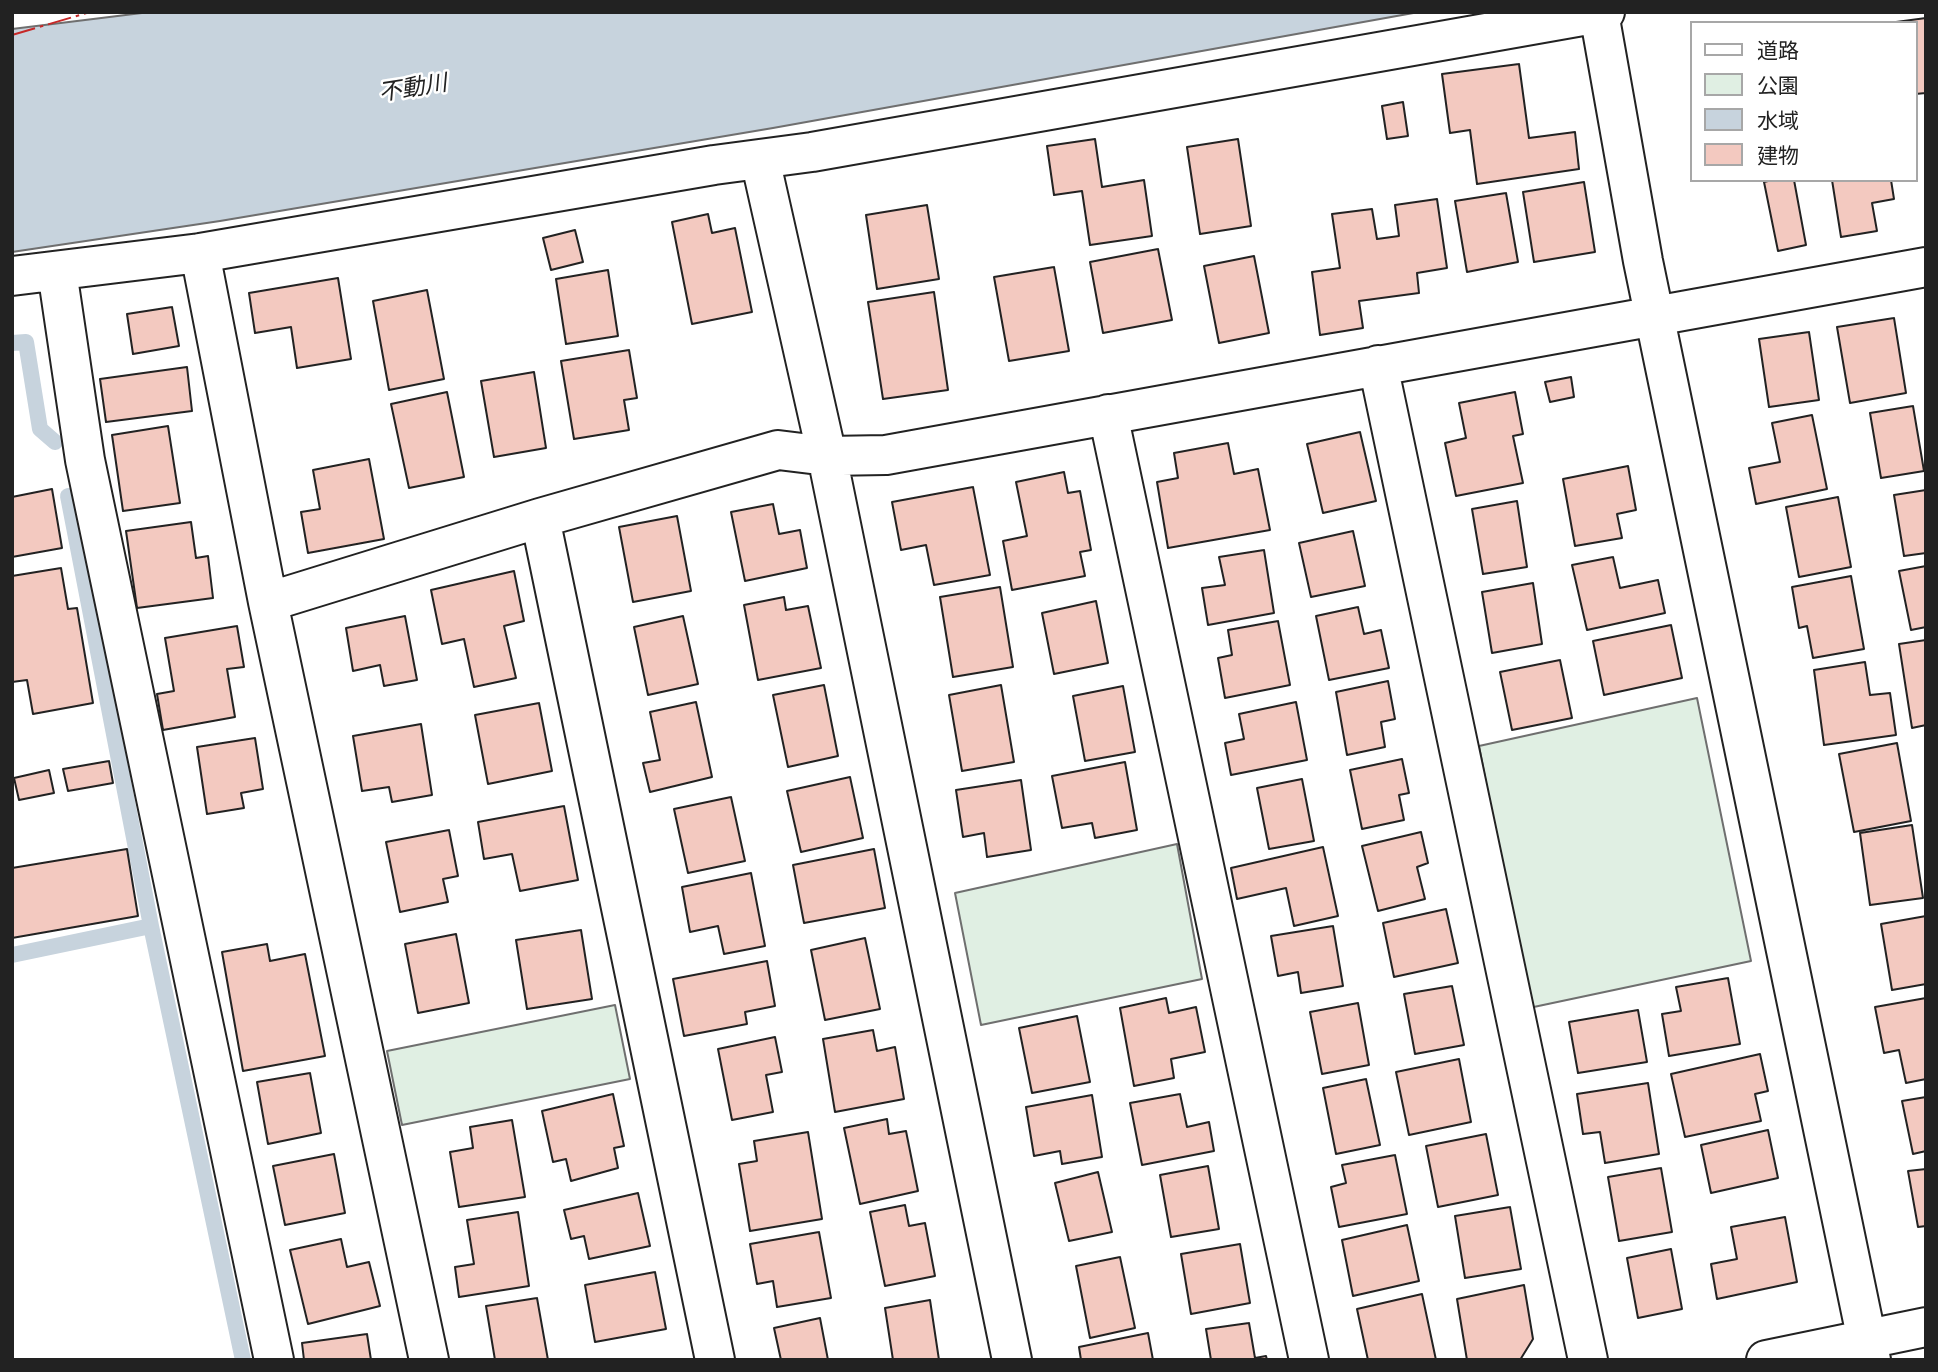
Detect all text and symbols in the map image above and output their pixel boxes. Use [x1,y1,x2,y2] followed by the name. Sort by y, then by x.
[1689,21,1917,182] legend
[1757,36,1799,65] text: 道路
[377,70,449,108] water label: 不動川
[1757,71,1799,100] text: 公園
[1757,106,1799,135] text: 水域
[1757,141,1799,170] text: 建物

